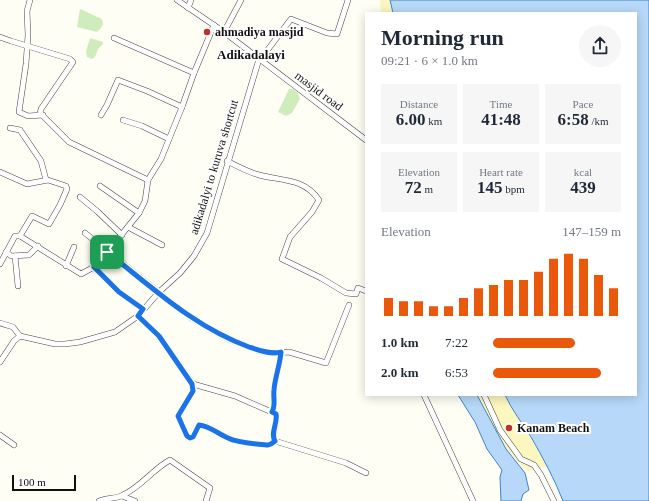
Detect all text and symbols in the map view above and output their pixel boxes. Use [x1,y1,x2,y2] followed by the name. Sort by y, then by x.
[215,25,304,39] place label: ahmadiya masjid
[381,25,504,50] text: Morning run
[579,25,621,67] button: share
[202,27,212,37] marker: ahmadiya masjid
[217,47,285,62] district label: Adikadalayi
[381,53,478,68] text: 09:21 · 6 × 1.0 km
[292,68,346,114] street label: masjid road
[187,97,241,236] street label: adikadalyi to kuruva shortcut
[400,98,438,110] text: Distance
[490,98,512,110] text: Time
[573,98,593,110] text: Pace
[396,110,425,129] text: 6.00
[481,110,521,129] text: 41:48
[557,110,589,129] text: 6:58
[425,115,442,127] text: km
[589,115,609,127] text: /km
[398,166,440,178] text: Elevation
[479,166,523,178] text: Heart rate
[574,166,592,178] text: kcal
[405,178,422,197] text: 72
[477,178,503,197] text: 145
[570,178,596,197] text: 439
[422,183,433,195] text: m
[503,183,525,195] text: bpm
[381,224,431,239] text: Elevation
[562,224,621,239] text: 147–159 m
[90,235,124,269] pin
[96,241,118,263] icon: arrive
[381,335,419,350] text: 1.0 km
[445,335,468,350] text: 7:22
[381,365,419,380] text: 2.0 km
[445,365,468,380] text: 6:53
[517,421,590,435] place label: Kanam Beach
[504,423,514,433] marker: Kanam Beach
[12,473,76,492] scale bar
[18,476,46,488] text: 100 m

